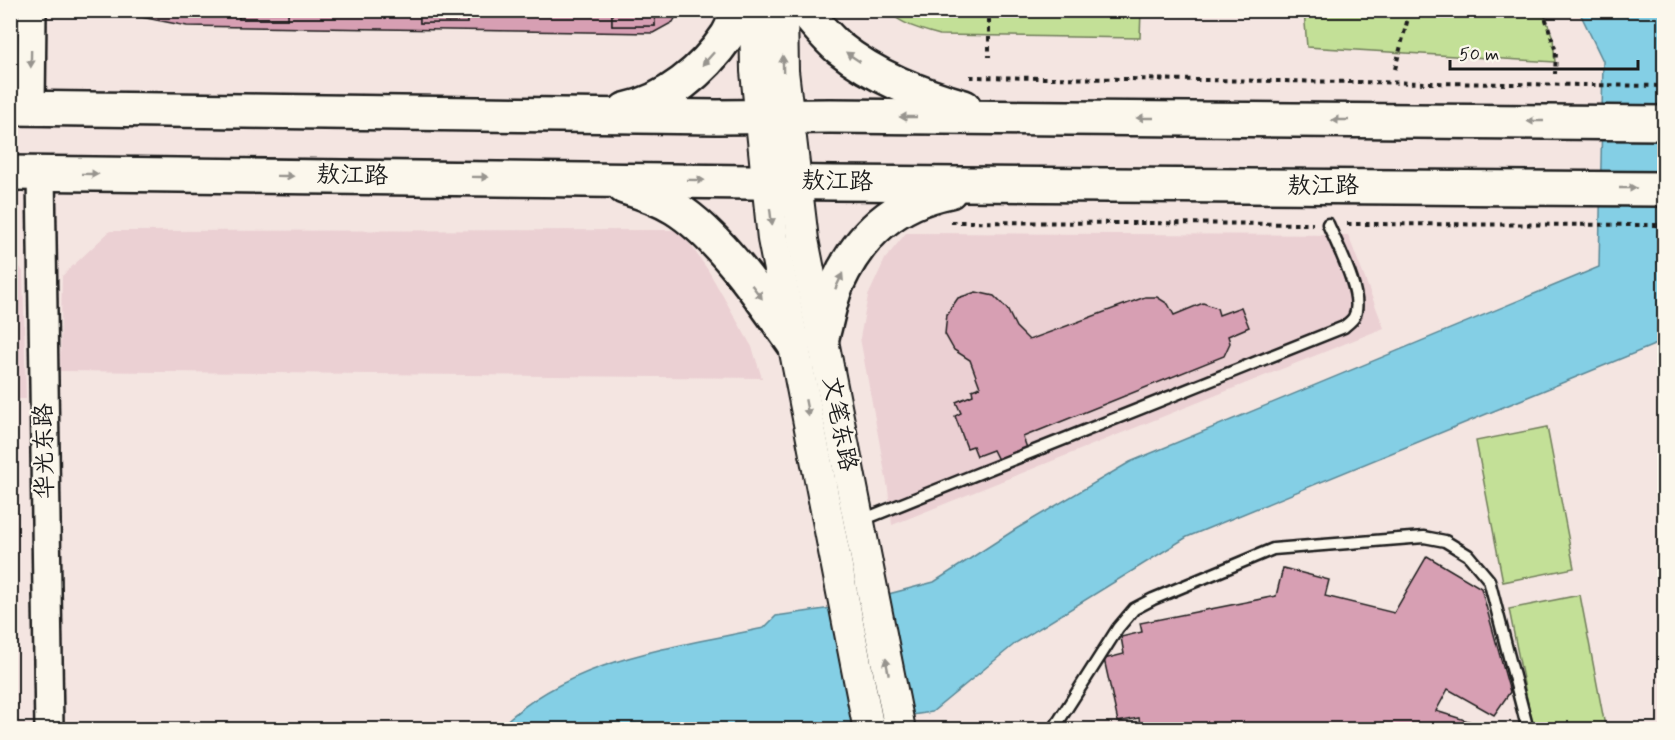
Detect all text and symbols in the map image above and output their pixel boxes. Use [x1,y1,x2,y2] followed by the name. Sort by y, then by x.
[1450,33,1638,71] scale bar
[1459,43,1499,67] text: 50 m
[26,50,36,69] one-way arrow
[701,51,714,67] one-way arrow
[845,52,861,63] one-way arrow
[778,54,788,73] one-way arrow
[899,112,918,122] one-way arrow
[1136,114,1155,123] one-way arrow
[1331,115,1350,125] one-way arrow
[1526,116,1545,126] one-way arrow
[316,160,388,192] street label: 敖江路
[801,166,873,198] street label: 敖江路
[80,169,99,179] one-way arrow
[275,171,294,181] one-way arrow
[1287,171,1359,202] street label: 敖江路
[470,173,489,182] one-way arrow
[686,175,705,185] one-way arrow
[1618,183,1637,193] one-way arrow
[766,207,776,226] one-way arrow
[835,273,844,290] one-way arrow
[750,284,763,300] one-way arrow
[815,374,863,474] street label: 文笔东路
[803,399,812,418] one-way arrow
[29,403,61,499] street label: 华光东路
[882,656,891,675] one-way arrow

